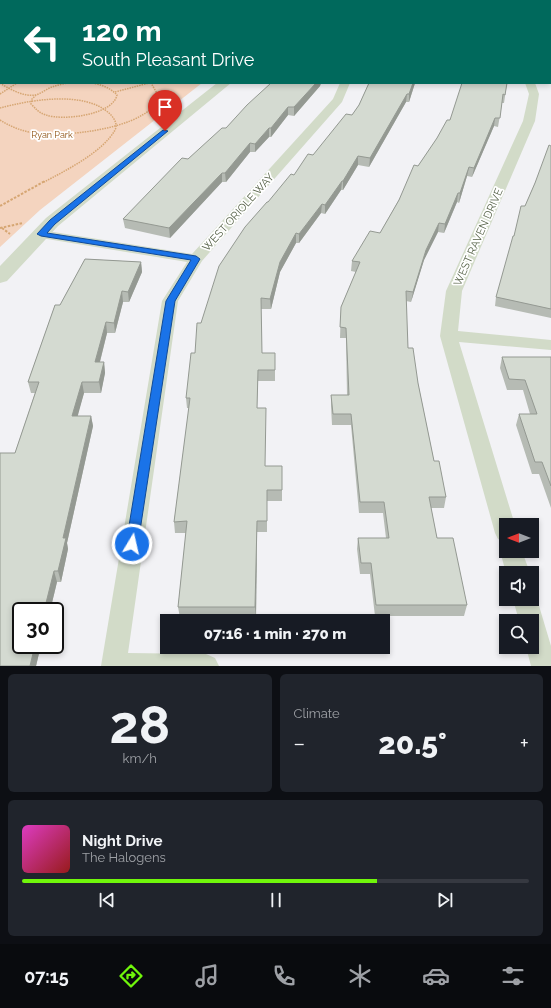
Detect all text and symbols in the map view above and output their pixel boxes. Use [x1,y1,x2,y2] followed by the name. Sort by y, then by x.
[82,15,162,48] text: 120 m
[16,16,68,68] icon: left
[82,49,254,70] text: South Pleasant Drive
[148,90,182,131] pin
[154,96,176,118] icon: arrive
[31,130,73,140] park label: Ryan Park
[200,171,277,254] street label: WEST ORIOLE WAY
[451,186,506,288] street label: WEST RAVEN DRIVE
[499,518,539,558] north arrow
[499,518,539,654] map controls
[111,523,153,565] position arrow
[499,566,539,606] button: sound
[12,602,64,654] speed limit sign: 30
[499,614,539,654] button: search
[204,625,346,643] text: 07:16 · 1 min · 270 m
[109,694,170,755] text: 28
[294,706,340,721] text: Climate
[378,726,447,761] text: 20.5°
[294,730,305,756] text: −
[520,730,529,756] text: +
[123,751,157,766] text: km/h
[82,832,162,850] text: Night Drive
[82,850,166,865] text: The Halogens
[96,889,118,911] icon: previous
[265,889,287,911] icon: pause
[434,889,456,911] icon: next
[117,962,145,990] icon: directions
[193,962,221,990] icon: music
[270,962,298,990] icon: phone
[346,962,374,990] icon: climate
[422,962,450,990] icon: car
[499,962,527,990] icon: filters
[24,966,69,987] text: 07:15

